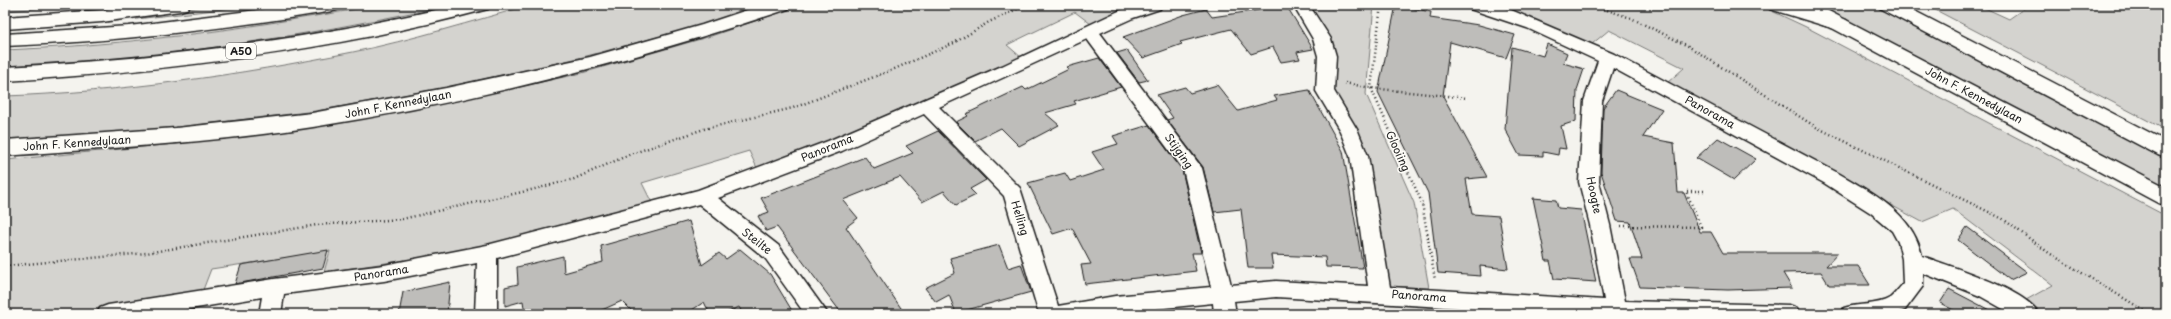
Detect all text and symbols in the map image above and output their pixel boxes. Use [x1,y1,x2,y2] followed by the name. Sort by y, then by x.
[226,43,256,59] road number: A50
[1922,62,2026,127] street label: John F. Kennedylaan
[343,85,453,122] street label: John F. Kennedylaan
[1682,91,1738,132] street label: Panorama
[1382,128,1415,174] street label: Glooiing
[798,129,856,166] street label: Panorama
[22,130,132,155] street label: John F. Kennedylaan
[1161,130,1198,172] street label: Stijging
[1582,175,1607,215] street label: Hoogte
[1007,198,1034,237] street label: Helling
[739,223,776,258] street label: Steilte
[352,260,410,285] street label: Panorama
[1391,285,1447,306] street label: Panorama

